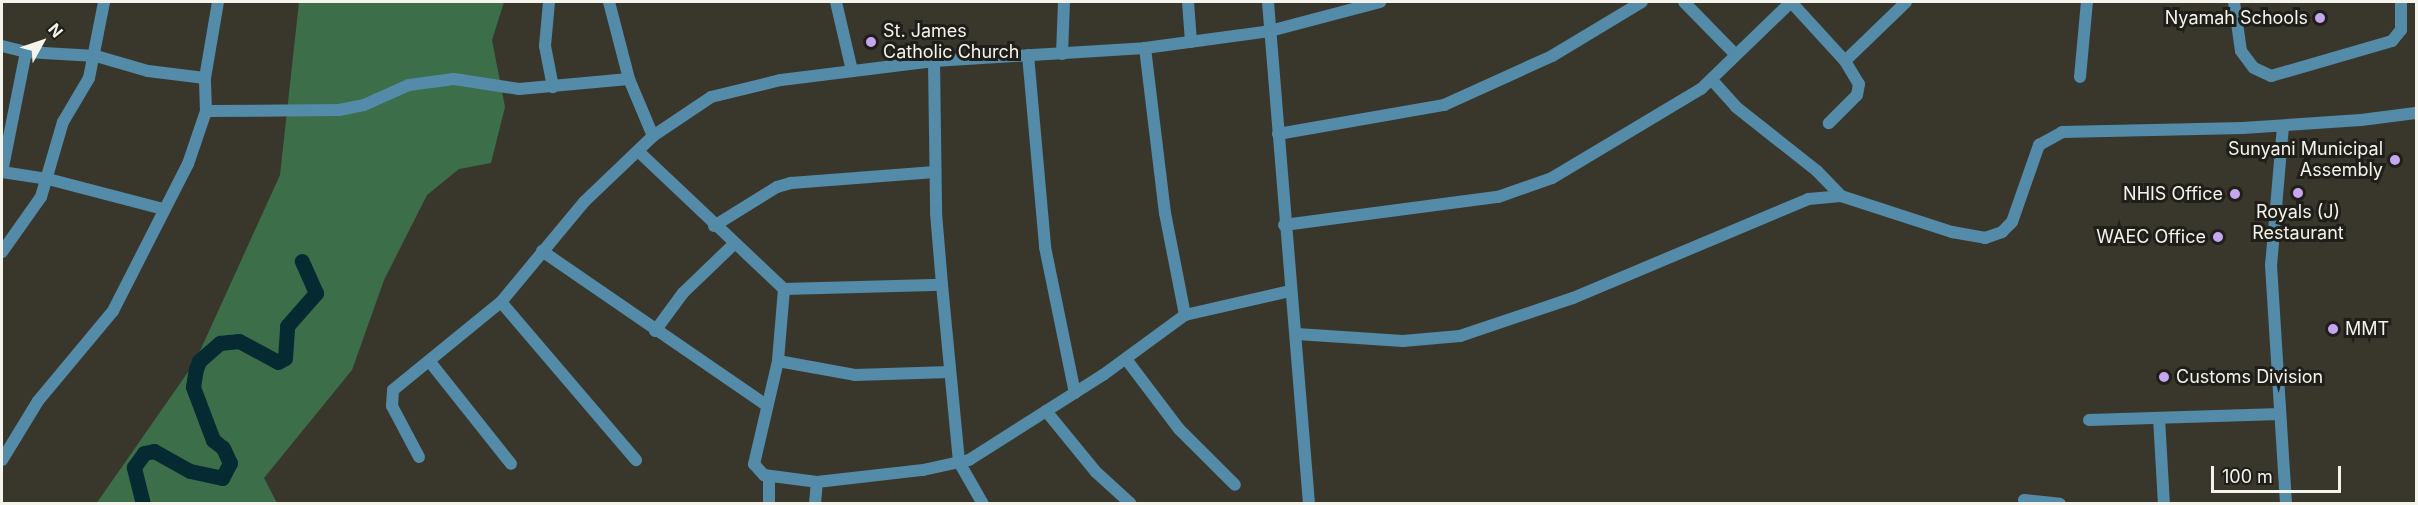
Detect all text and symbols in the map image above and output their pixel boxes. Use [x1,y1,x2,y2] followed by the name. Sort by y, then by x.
[2165,7,2308,29] place label: Nyamah Schools
[2313,11,2327,25] marker: Nyamah Schools
[12,12,72,72] north arrow
[44,19,67,42] text: N
[883,21,1019,63] place label: St. James Catholic Church
[864,35,878,49] marker: St. James Catholic Church
[2228,139,2383,182] place label: Sunyani Municipal Assembly
[2388,153,2402,167] marker: Sunyani Municipal Assembly
[2123,183,2223,205] place label: NHIS Office
[2291,186,2305,200] marker: Royals (J) Restaurant
[2228,187,2242,201] marker: NHIS Office
[2252,202,2344,244] place label: Royals (J) Restaurant
[2096,226,2206,248] place label: WAEC Office
[2211,230,2225,244] marker: WAEC Office
[2345,318,2389,340] place label: MMT
[2326,322,2340,336] marker: MMT
[2176,366,2323,388] place label: Customs Division
[2157,370,2171,384] marker: Customs Division
[2214,454,2344,492] scale bar
[2222,466,2273,487] text: 100 m

